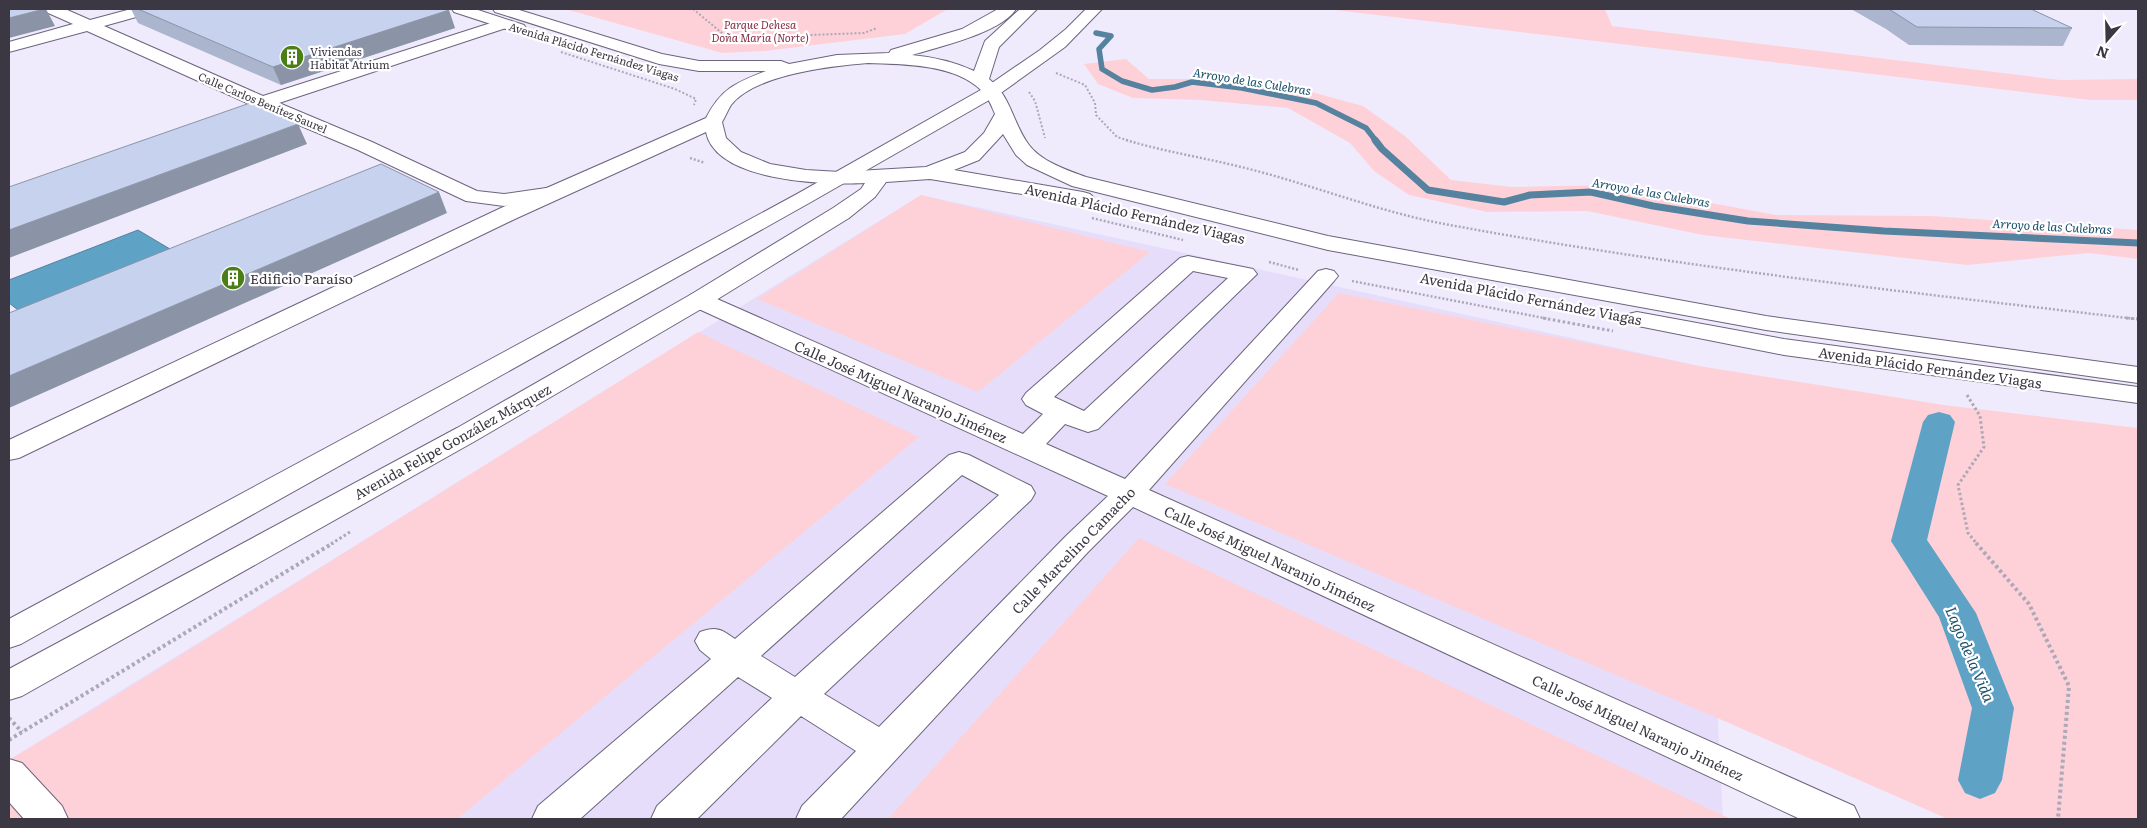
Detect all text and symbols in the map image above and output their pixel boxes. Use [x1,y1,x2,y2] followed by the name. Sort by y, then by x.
[2082,15,2132,65] north arrow
[711,16,809,45] park label: Parque Dehesa Doña María (Norte)
[507,17,681,85] street label: Avenida Plácido Fernández Viagas
[2093,42,2111,65] text: N
[310,43,390,72] place label: Viviendas Habitat Atrium
[279,44,305,70] building icon: Viviendas Habitat Atrium
[1192,63,1312,99] water label: Arroyo de las Culebras
[196,68,330,137] street label: Calle Carlos Benítez Saurel
[1591,173,1711,211] water label: Arroyo de las Culebras
[1023,178,1247,248] street label: Avenida Plácido Fernández Viagas
[1992,214,2112,238] water label: Arroyo de las Culebras
[220,265,246,291] building icon: Edificio Paraíso
[1419,267,1643,329] street label: Avenida Plácido Fernández Viagas
[250,268,353,288] place label: Edificio Paraíso
[791,335,1011,447] street label: Calle José Miguel Naranjo Jiménez
[1817,341,2043,393] street label: Avenida Plácido Fernández Viagas
[350,378,554,504] street label: Avenida Felipe González Márquez
[1007,482,1139,618] street label: Calle Marcelino Camacho
[1161,500,1379,616] street label: Calle José Miguel Naranjo Jiménez
[1940,603,2002,706] water label: Lago de la Vida
[1529,669,1747,785] street label: Calle José Miguel Naranjo Jiménez

